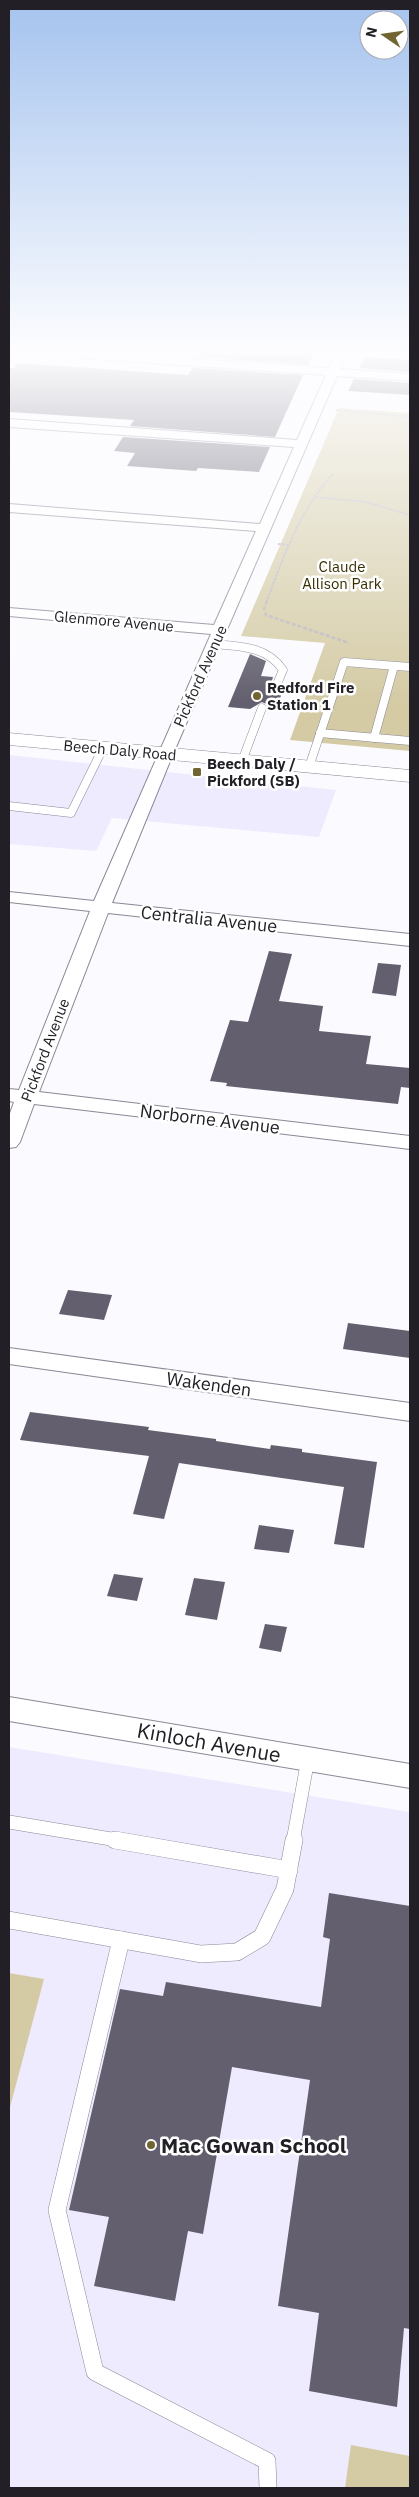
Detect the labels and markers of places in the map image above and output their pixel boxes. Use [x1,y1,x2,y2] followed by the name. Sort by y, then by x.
[267,678,354,714] place label: Redford Fire Station 1
[251,690,263,702] marker: Redford Fire Station 1
[207,754,300,790] place label: Beech Daly / Pickford (SB)
[191,766,203,778] marker: Beech Daly / Pickford (SB)
[161,2131,346,2159] place label: Mac Gowan School
[145,2139,157,2151] marker: Mac Gowan School

